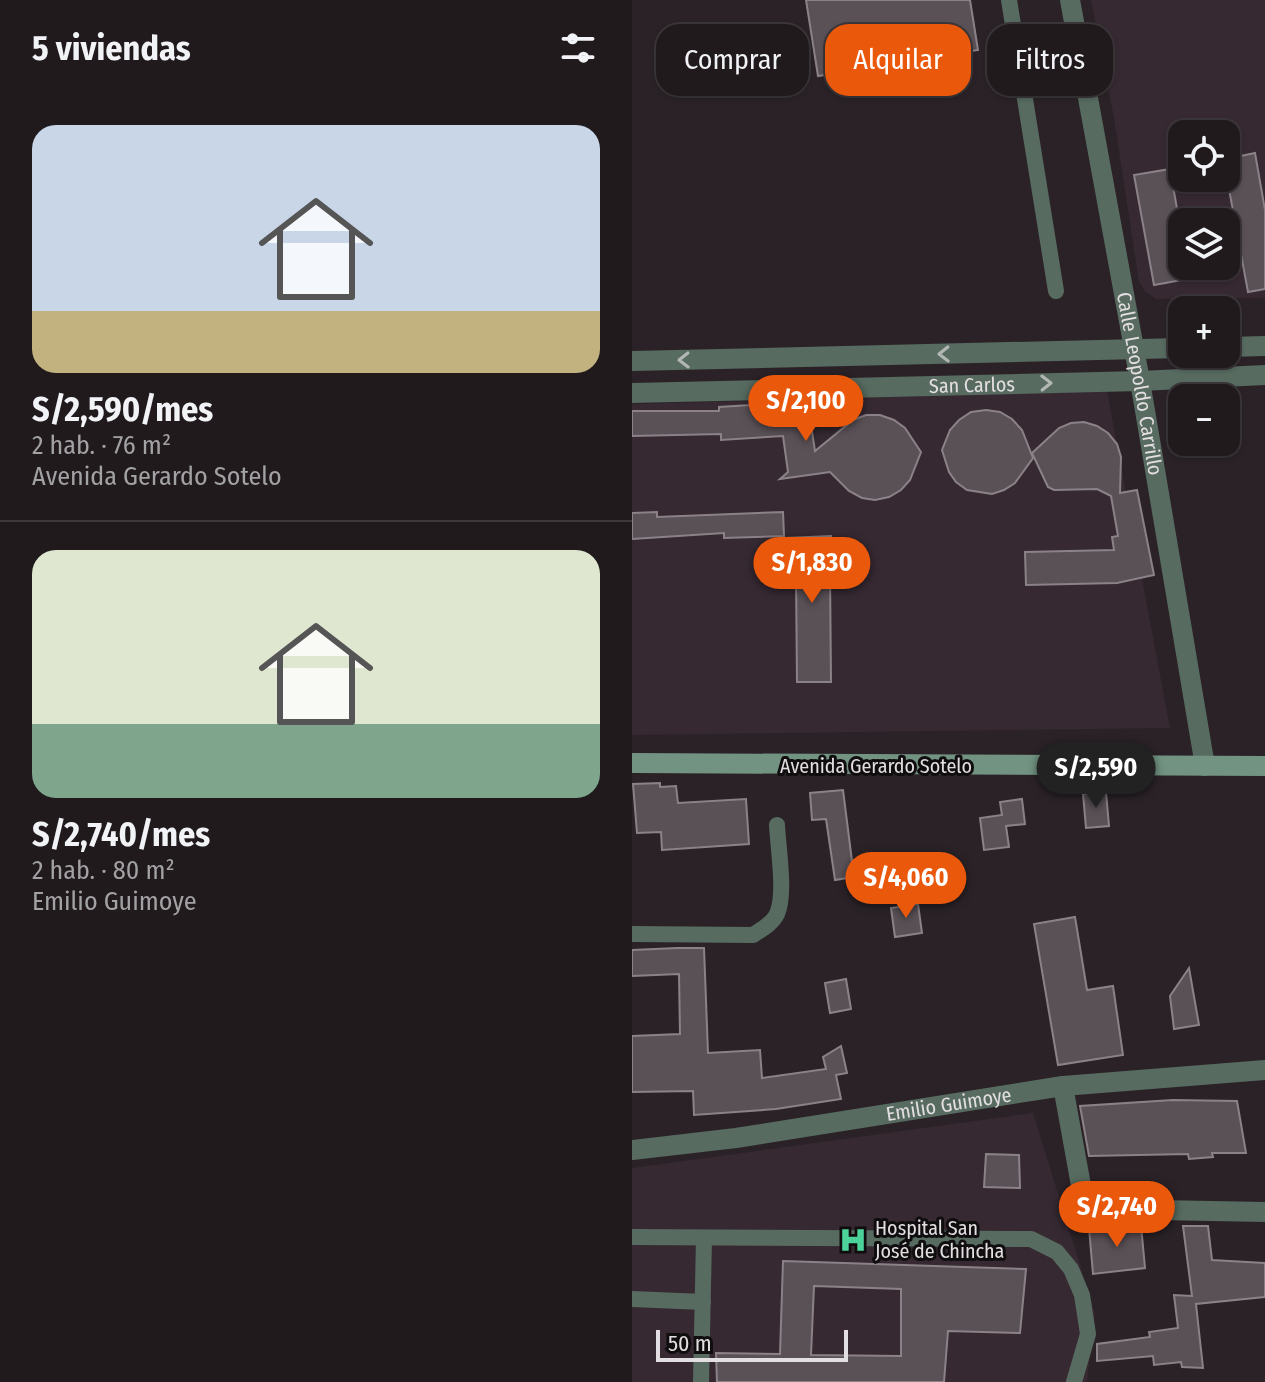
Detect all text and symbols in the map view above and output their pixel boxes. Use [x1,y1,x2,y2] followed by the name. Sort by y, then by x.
[656,24,809,96] chip: Comprar
[825,24,971,96] chip: Alquilar
[987,24,1113,96] chip: Filtros
[556,26,600,70] icon: filters
[32,28,191,69] text: 5 viviendas
[1168,120,1240,456] map controls
[1168,120,1240,192] button: locate
[244,177,388,321] icon: home
[1168,208,1240,280] button: layers
[1112,290,1168,477] street label: Calle Leopoldo Carrillo
[1168,296,1240,368] button: +
[937,345,950,362] one-way arrow
[677,351,690,368] one-way arrow
[929,372,1015,398] street label: San Carlos
[732,375,880,443] pin: S/2,100
[1040,375,1053,392] one-way arrow
[1168,384,1240,456] button: −
[766,385,846,416] text: S/2,100
[32,389,213,430] text: S/2,590/mes
[32,430,171,461] text: 2 hab. · 76 m²
[32,461,282,492] text: Avenida Gerardo Sotelo
[738,537,886,605] pin: S/1,830
[771,547,853,578] text: S/1,830
[244,602,388,746] icon: home
[1022,742,1170,810] pin: S/2,590
[1055,752,1137,783] text: S/2,590
[780,754,972,778] street label: Avenida Gerardo Sotelo
[32,814,210,855] text: S/2,740/mes
[832,852,980,920] pin: S/4,060
[32,855,175,886] text: 2 hab. · 80 m²
[863,862,949,893] text: S/4,060
[32,886,197,917] text: Emilio Guimoye
[884,1082,1013,1126] street label: Emilio Guimoye
[1043,1181,1191,1249] pin: S/2,740
[1077,1191,1157,1222] text: S/2,740
[875,1216,1004,1263] place label: Hospital San José de Chincha
[838,1225,868,1255] hospital icon: Hospital San José de Chincha
[656,1326,848,1362] scale bar
[668,1330,712,1357] text: 50 m

